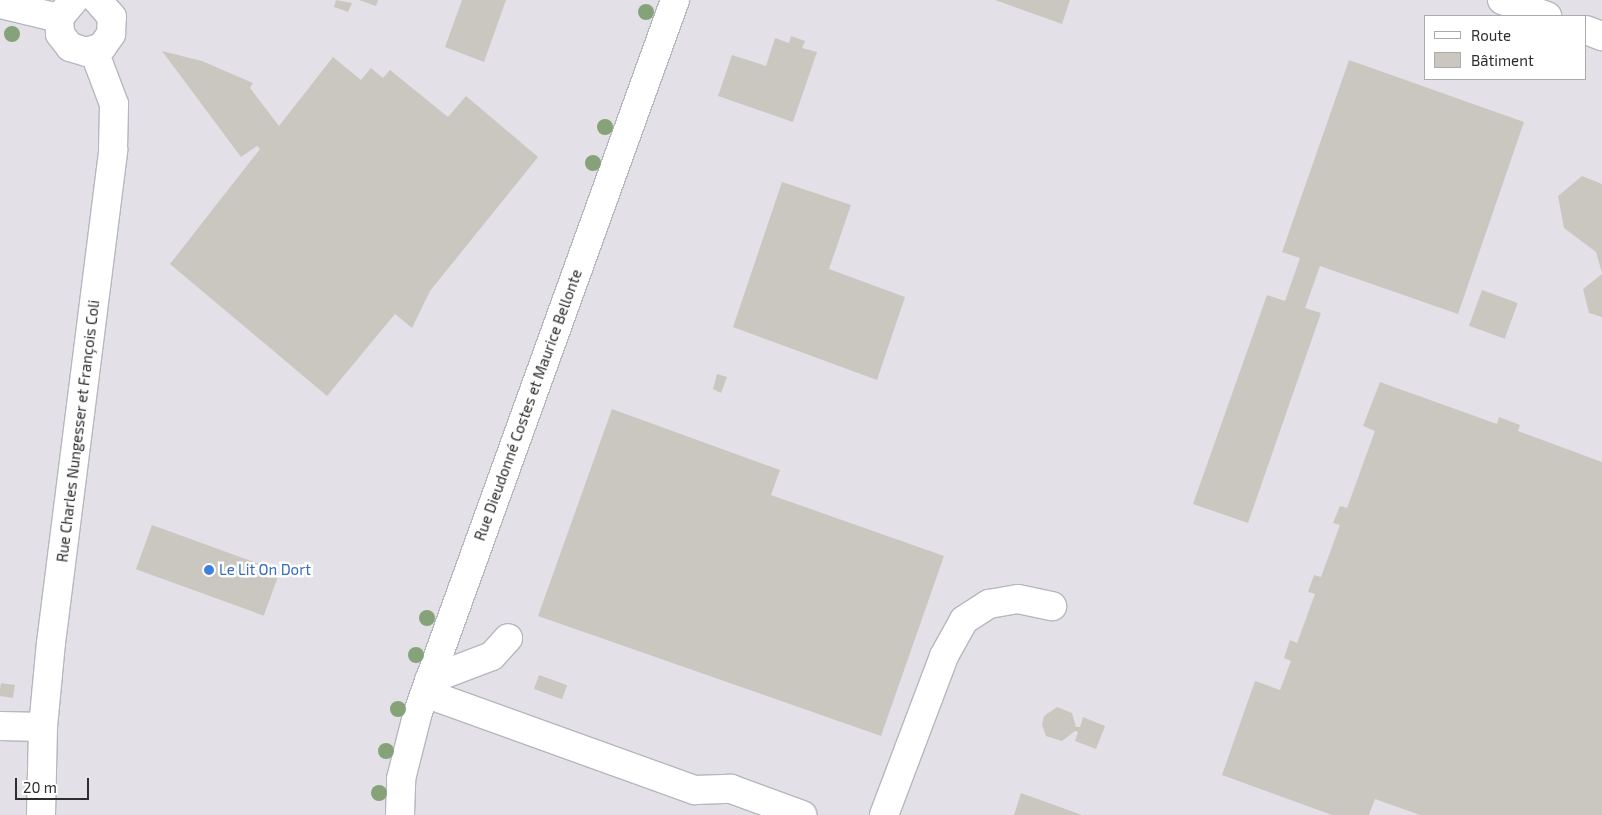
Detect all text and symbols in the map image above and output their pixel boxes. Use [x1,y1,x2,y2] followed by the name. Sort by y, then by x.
[1424,15,1587,80] legend
[1471,26,1511,44] text: Route
[1471,51,1534,69] text: Bâtiment
[470,267,586,543] street label: Rue Dieudonné Costes et Maurice Bellonte
[53,299,103,563] street label: Rue Charles Nungesser et François Coli
[219,561,311,579] place label: Le Lit On Dort
[203,564,215,576] marker: Le Lit On Dort
[18,768,91,800] scale bar
[23,778,57,796] text: 20 m

